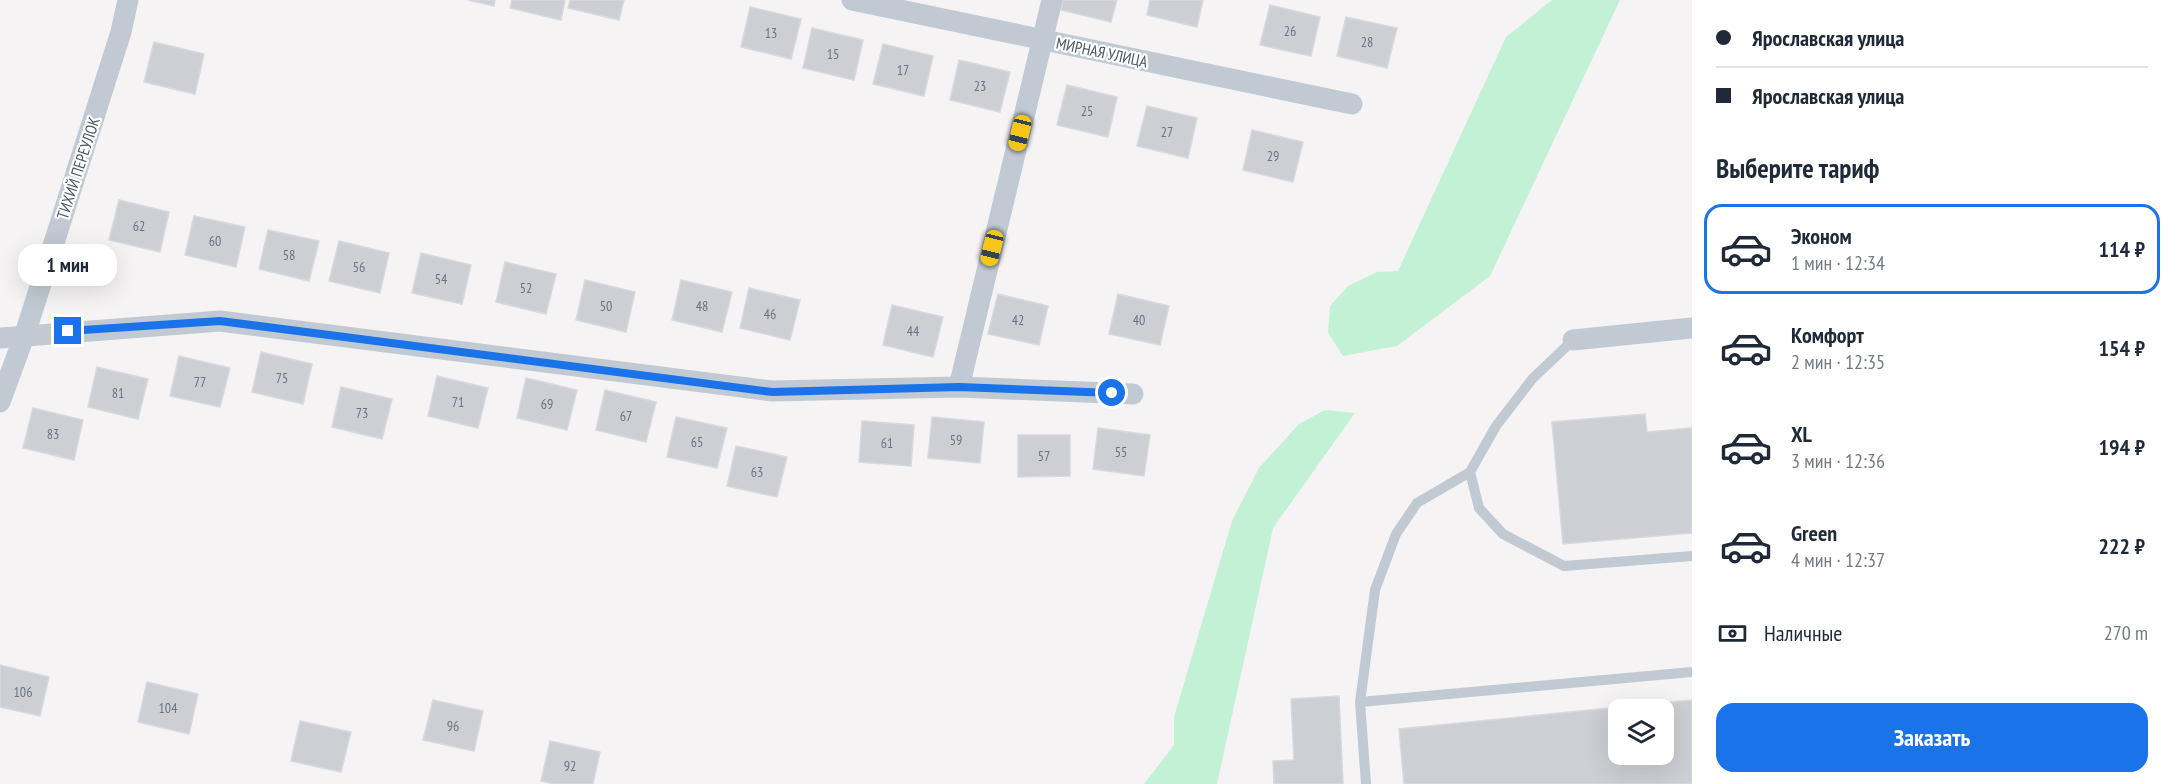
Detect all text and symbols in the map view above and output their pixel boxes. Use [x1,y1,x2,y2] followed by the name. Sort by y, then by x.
[1284,22,1296,40] house number: 26
[765,24,777,42] house number: 13
[1752,24,1904,52] text: Ярославская улица
[1055,33,1150,72] street label: МИРНАЯ УЛИЦА
[1361,33,1373,51] house number: 28
[827,45,839,63] house number: 15
[897,61,909,79] house number: 17
[974,77,986,95] house number: 23
[1752,82,1904,110] text: Ярославская улица
[1081,102,1093,120] house number: 25
[1007,113,1033,153] car
[52,115,104,221] street label: ТИХИЙ ПЕРЕУЛОК
[1161,123,1173,141] house number: 27
[1267,147,1279,165] house number: 29
[1716,151,1879,185] text: Выберите тариф
[133,217,145,235] house number: 62
[1719,222,1773,276] icon: car
[1791,222,1852,250] text: Эконом
[979,228,1005,268] car
[209,232,221,250] house number: 60
[2098,235,2145,263] text: 114 ₽
[19,244,118,286] callout: 1 мин
[283,246,295,264] house number: 58
[1791,250,1885,276] text: 1 мин · 12:34
[46,252,89,278] text: 1 мин
[353,258,365,276] house number: 56
[435,270,448,288] house number: 54
[520,279,532,297] house number: 52
[600,297,612,315] house number: 50
[696,297,708,315] house number: 48
[764,305,776,323] house number: 46
[1012,311,1024,329] house number: 42
[1133,311,1145,329] house number: 40
[54,317,81,344] route end
[1719,321,1773,375] icon: car
[1791,321,1864,349] text: Комфорт
[907,322,920,340] house number: 44
[2098,334,2145,362] text: 154 ₽
[1791,349,1885,375] text: 2 мин · 12:35
[276,369,288,387] house number: 75
[194,373,206,391] house number: 77
[1098,379,1125,406] route start
[112,384,124,402] house number: 81
[452,393,464,411] house number: 71
[541,395,553,413] house number: 69
[356,404,368,422] house number: 73
[620,407,632,425] house number: 67
[1719,420,1773,474] icon: car
[1791,420,1812,448] text: XL
[47,425,59,443] house number: 83
[950,431,962,449] house number: 59
[691,433,703,451] house number: 65
[2098,433,2145,461] text: 194 ₽
[881,434,893,452] house number: 61
[1115,443,1127,461] house number: 55
[1038,447,1050,465] house number: 57
[1791,448,1885,474] text: 3 мин · 12:36
[751,463,763,481] house number: 63
[1719,519,1773,573] icon: car
[1791,519,1837,547] text: Green
[2098,532,2145,560] text: 222 ₽
[1791,547,1885,573] text: 4 мин · 12:37
[1716,617,1749,650] icon: cash
[1764,619,1842,647] text: Наличные
[2104,620,2148,646] text: 270 m
[14,683,32,701] house number: 106
[159,699,178,717] house number: 104
[1608,699,1674,765] map controls
[1608,699,1674,765] button: layers
[1716,703,2148,772] button: Заказать
[447,717,459,735] house number: 96
[564,757,576,775] house number: 92

